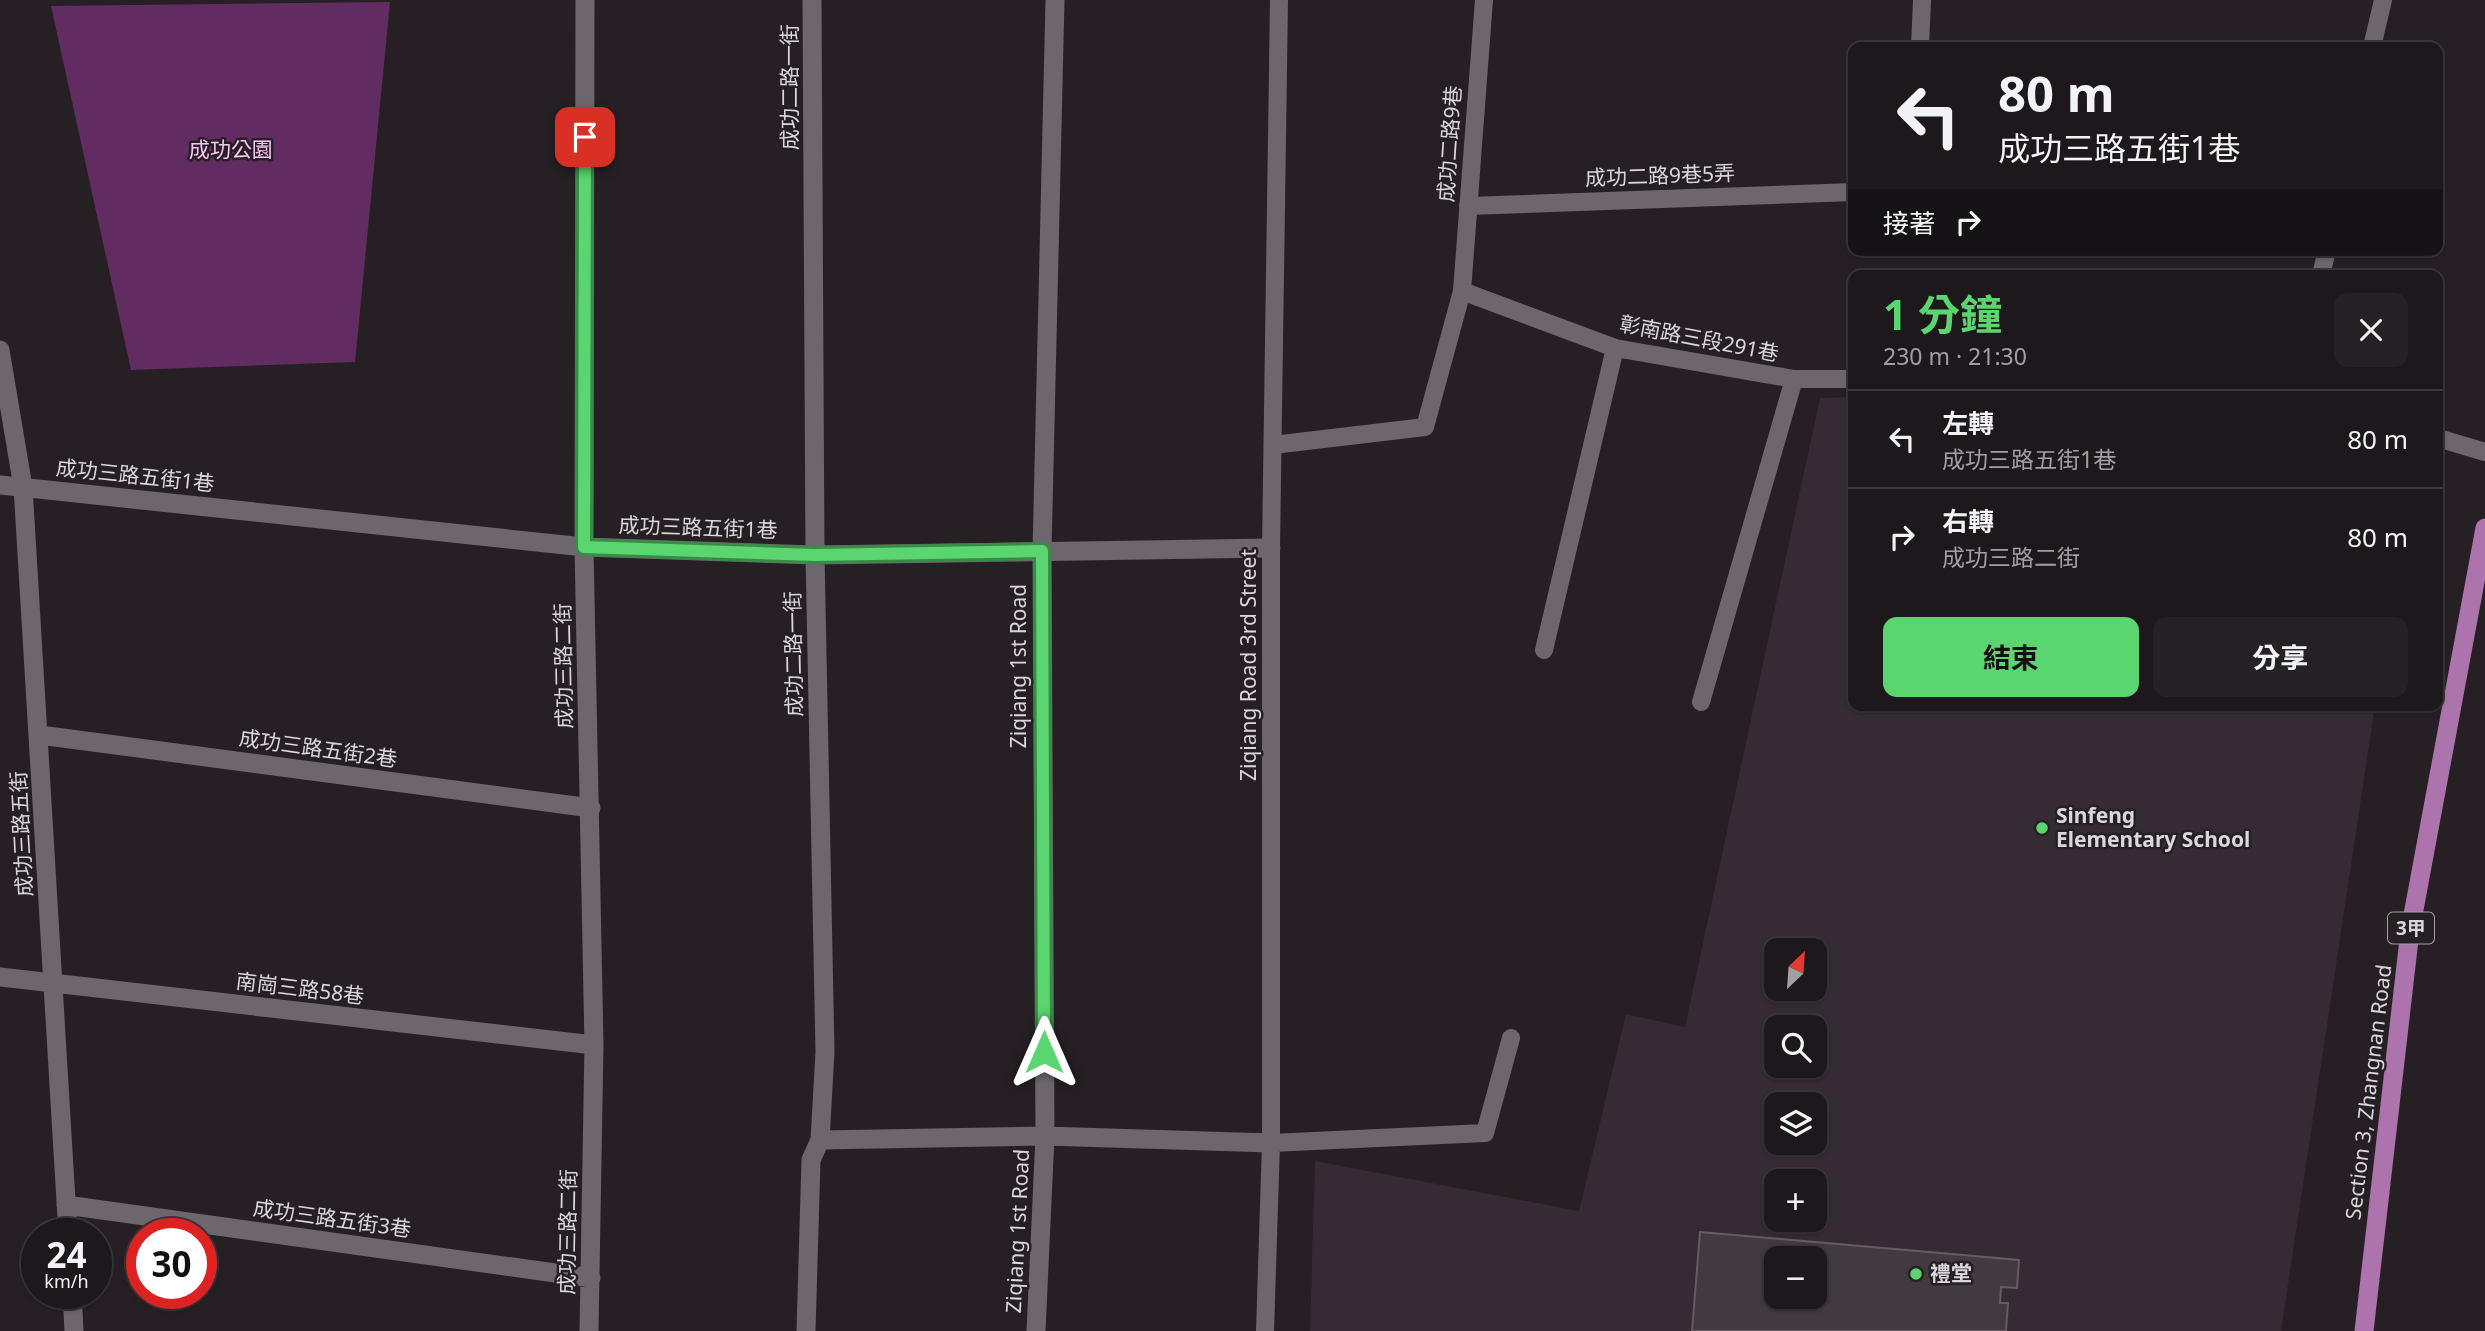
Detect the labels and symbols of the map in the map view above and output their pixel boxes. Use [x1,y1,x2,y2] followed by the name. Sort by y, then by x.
[775,24,803,150] street label: 成功二路一街
[1431,85,1467,203] street label: 成功二路9巷
[555,107,615,167] pin
[189,135,273,163] park label: 成功公園
[1585,158,1735,192] street label: 成功二路9巷5弄
[1617,309,1781,367] street label: 彰南路三段291巷
[55,453,216,497] street label: 成功三路五街1巷
[618,510,778,544] street label: 成功三路五街1巷
[1234,549,1262,781] street label: Ziqiang Road 3rd Street
[1004,584,1032,748] street label: Ziqiang 1st Road
[778,591,808,717] street label: 成功二路一街
[548,603,578,729] street label: 成功三路二街
[237,723,399,773] street label: 成功三路五街2巷
[4,770,38,898] street label: 成功三路五街
[2056,801,2250,853] place label: Sinfeng Elementary School
[2034,820,2050,836] marker: Sinfeng Elementary School
[2388,912,2434,944] road number: 3甲
[1764,938,1827,1001] north arrow
[2338,963,2398,1221] street label: Section 3, Zhangnan Road
[234,966,366,1010] street label: 南崗三路58巷
[1007,1015,1081,1089] position arrow
[999,1148,1035,1314] street label: Ziqiang 1st Road
[552,1169,582,1295] street label: 成功三路二街
[251,1193,413,1243] street label: 成功三路五街3巷
[126,1218,217,1309] speed limit sign: 30
[1930,1259,1972,1287] place label: 禮堂
[1908,1266,1924,1282] marker: 禮堂

